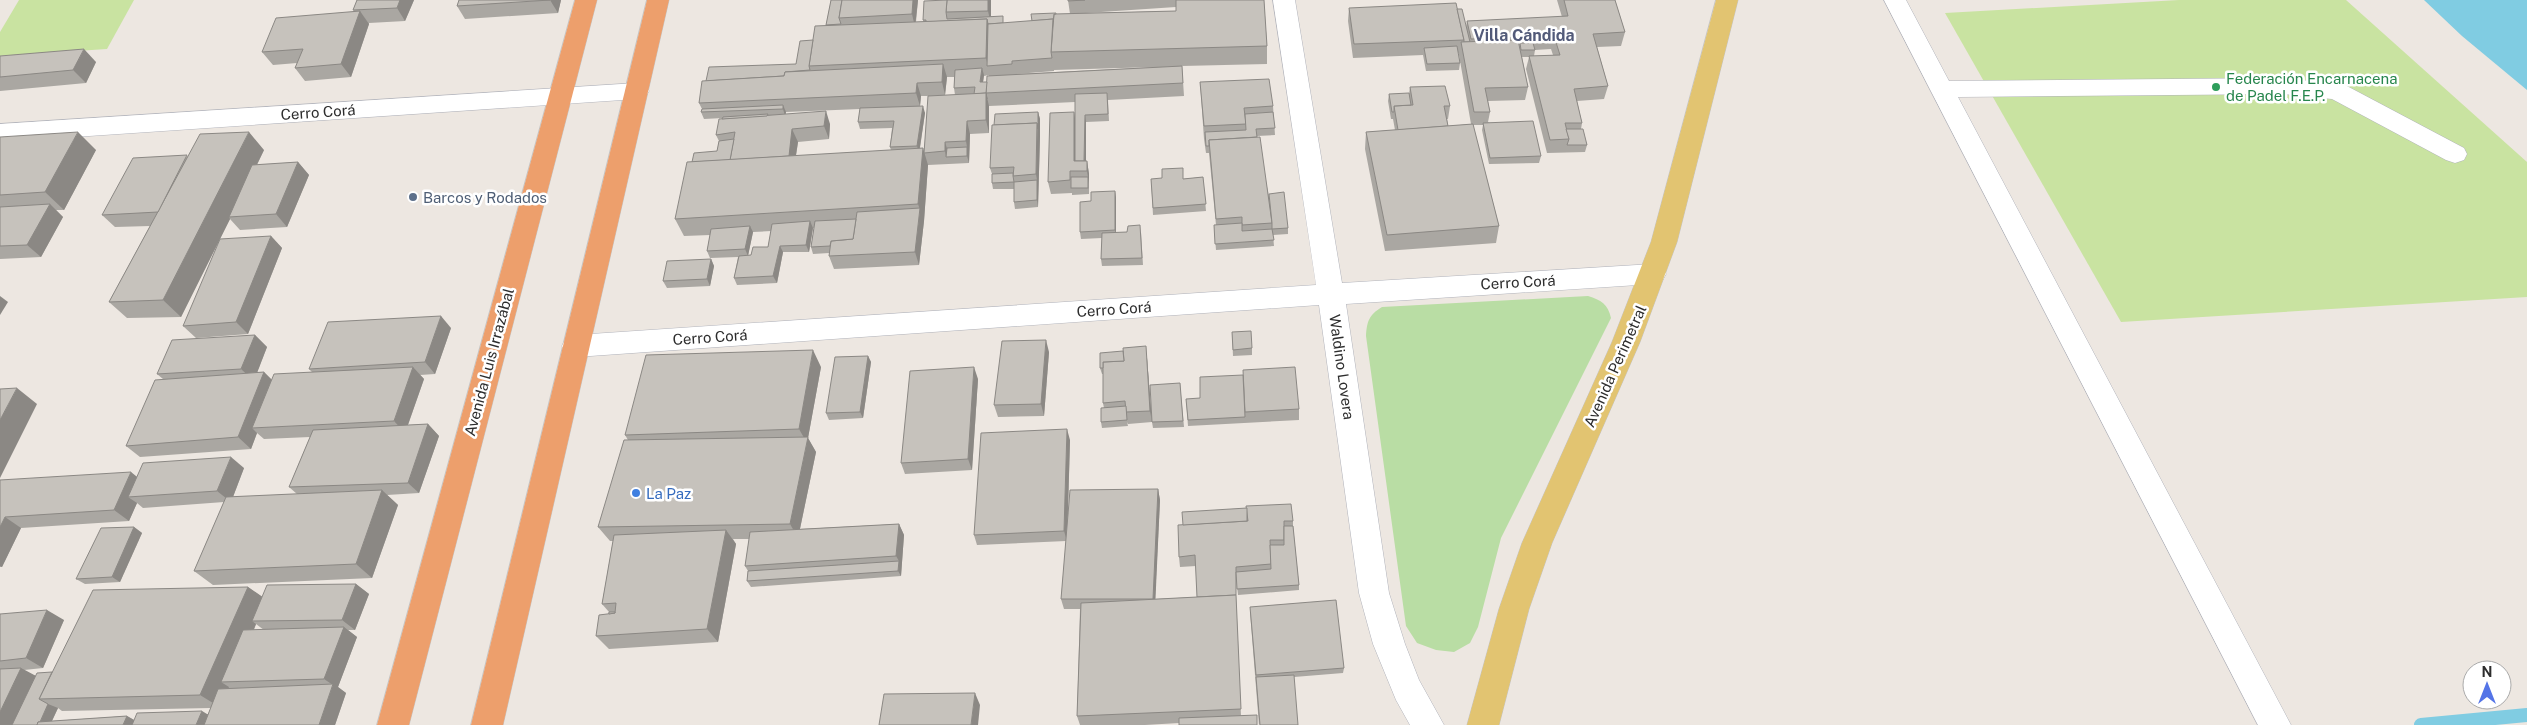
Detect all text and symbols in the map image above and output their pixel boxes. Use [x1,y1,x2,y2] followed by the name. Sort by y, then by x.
[1473,26,1575,45] district label: Villa Cándida
[2226,70,2398,104] place label: Federación Encarnacena de Padel F.E.P.
[2210,81,2222,93] marker: Federación Encarnacena de Padel F.E.P.
[280,101,356,123] street label: Cerro Corá
[423,189,547,206] place label: Barcos y Rodados
[407,191,419,203] marker: Barcos y Rodados
[1480,272,1556,292] street label: Cerro Corá
[461,286,517,438] street label: Avenida Luis Irrazábal
[1076,298,1152,320] street label: Cerro Corá
[1580,302,1650,430] street label: Avenida Perimetral
[1326,313,1358,421] street label: Waldino Lovera
[672,326,748,348] street label: Cerro Corá
[646,485,691,502] place label: La Paz
[630,487,642,499] marker: La Paz
[2462,660,2512,710] north arrow
[2482,664,2492,680] text: N

